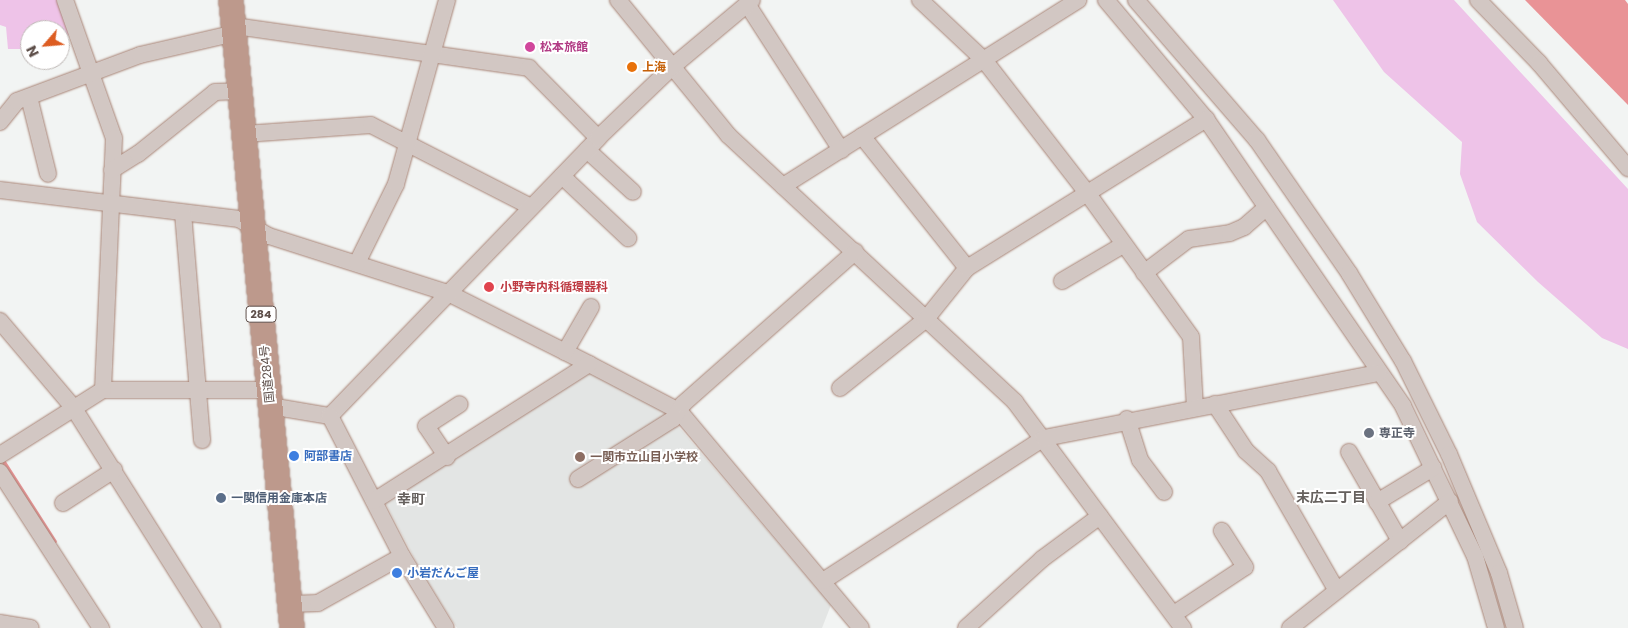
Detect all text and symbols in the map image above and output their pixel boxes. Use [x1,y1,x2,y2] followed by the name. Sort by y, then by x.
[20,20,70,70] north arrow
[540,40,588,54] place label: 松本旅館
[524,41,536,53] marker: 松本旅館
[21,42,44,61] text: N
[642,60,666,74] place label: 上海
[626,61,638,73] marker: 上海
[482,280,496,294] marker: 小野寺内科循環器科
[500,280,608,294] place label: 小野寺内科循環器科
[245,306,277,322] road number: 284
[257,344,277,404] street label: 国道284号
[1379,426,1415,440] place label: 専正寺
[1363,427,1375,439] marker: 専正寺
[304,449,352,463] place label: 阿部書店
[288,450,300,462] marker: 阿部書店
[590,450,698,464] place label: 一関市立山目小学校
[574,451,586,463] marker: 一関市立山目小学校
[1296,489,1366,505] district label: 末広二丁目
[231,491,327,505] place label: 一関信用金庫本店
[397,491,425,507] district label: 幸町
[215,492,227,504] marker: 一関信用金庫本店
[407,566,479,580] place label: 小岩だんご屋
[391,567,403,579] marker: 小岩だんご屋

